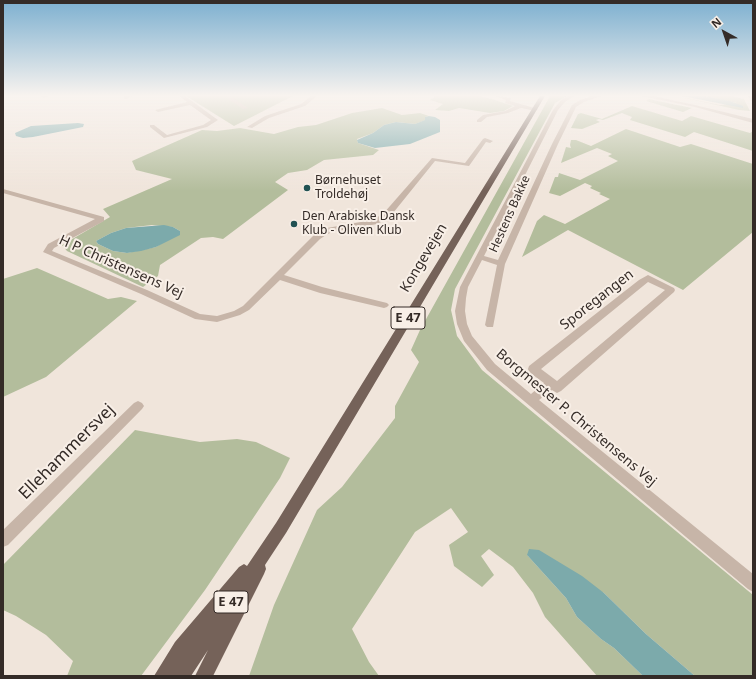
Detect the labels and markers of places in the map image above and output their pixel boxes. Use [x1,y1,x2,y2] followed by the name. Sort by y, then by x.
[315,174,381,202] place label: Børnehuset Troldehøj
[302,183,312,193] marker: Børnehuset Troldehøj
[302,210,415,238] place label: Den Arabiske Dansk Klub - Oliven Klub
[289,219,299,229] marker: Den Arabiske Dansk Klub - Oliven Klub

